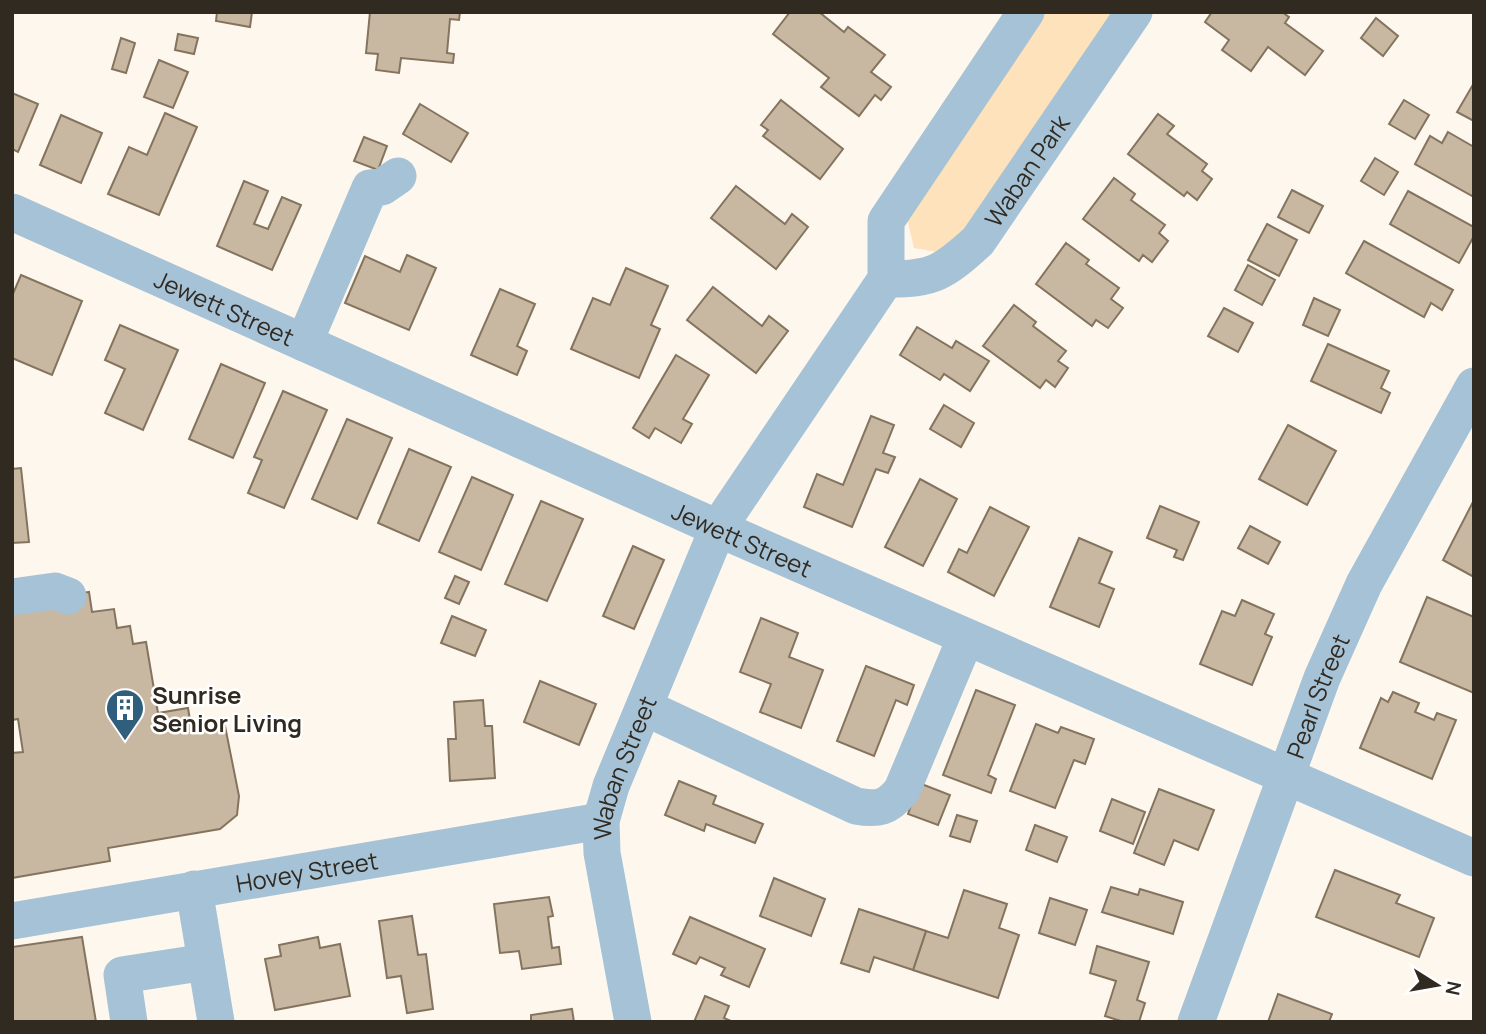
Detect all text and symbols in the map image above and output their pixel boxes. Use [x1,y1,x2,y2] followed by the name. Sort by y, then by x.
[976,107,1077,233] street label: Waban Park
[150,262,300,353] street label: Jewett Street
[667,493,817,584] street label: Jewett Street
[1278,628,1356,762] street label: Pearl Street
[152,678,302,739] place label: Sunrise Senior Living
[104,687,146,742] building icon: Sunrise Senior Living
[584,690,663,840] street label: Waban Street
[233,843,380,899] street label: Hovey Street
[1402,950,1472,1020] north arrow
[1440,979,1468,997] text: N

